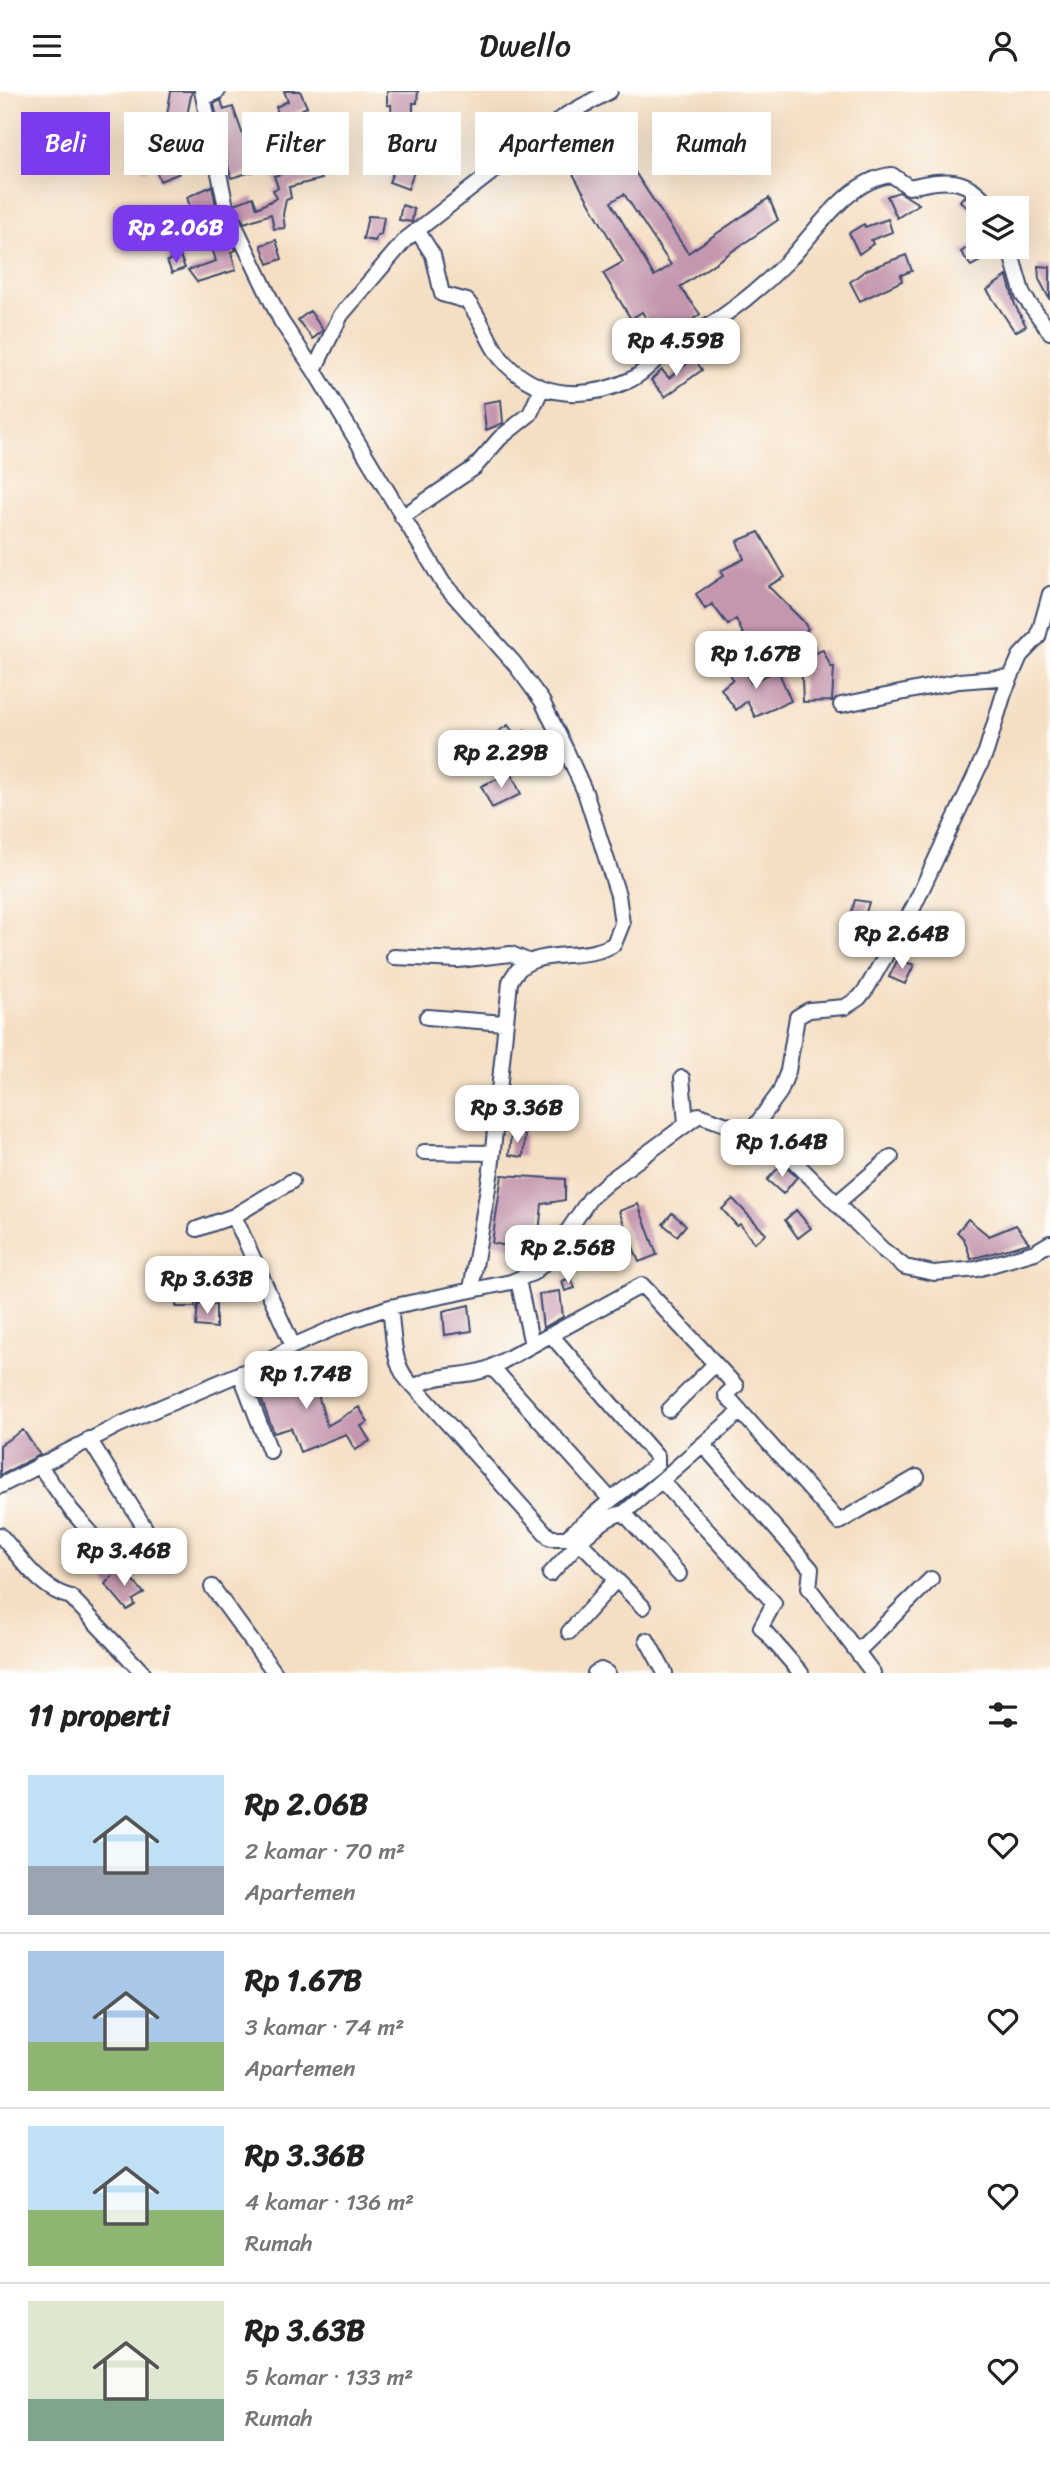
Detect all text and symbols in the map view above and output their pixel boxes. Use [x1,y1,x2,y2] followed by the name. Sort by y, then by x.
[479,17,571,74] text: Dwello
[28,27,66,65] icon: menu
[984,27,1022,65] icon: person
[21,112,110,175] chip: Beli
[124,112,228,175] chip: Sewa
[242,112,349,175] chip: Filter
[363,112,461,175] chip: Baru
[475,112,638,175] chip: Apartemen
[652,112,771,175] chip: Rumah
[966,196,1029,259] map controls
[966,196,1029,259] button: layers
[104,205,248,265] pin: Rp 2.06B
[129,207,223,248] text: Rp 2.06B
[604,319,748,378] pin: Rp 4.59B
[628,320,724,361] text: Rp 4.59B
[684,631,828,691] pin: Rp 1.67B
[711,633,801,674] text: Rp 1.67B
[429,731,573,790] pin: Rp 2.29B
[454,732,548,773] text: Rp 2.29B
[830,911,974,971] pin: Rp 2.64B
[855,913,949,954] text: Rp 2.64B
[445,1086,589,1145] pin: Rp 3.36B
[471,1087,563,1128] text: Rp 3.36B
[710,1119,854,1179] pin: Rp 1.64B
[737,1121,827,1162] text: Rp 1.64B
[496,1225,640,1285] pin: Rp 2.56B
[521,1227,615,1268] text: Rp 2.56B
[135,1257,279,1316] pin: Rp 3.63B
[161,1258,253,1299] text: Rp 3.63B
[234,1351,378,1411] pin: Rp 1.74B
[261,1353,351,1394] text: Rp 1.74B
[52,1529,196,1588] pin: Rp 3.46B
[77,1530,171,1571] text: Rp 3.46B
[28,1688,170,1742] text: 11 properti
[984,1696,1022,1734] icon: filters
[245,1777,368,1831] text: Rp 2.06B
[84,1803,168,1887] icon: home
[984,1826,1022,1864] icon: heart
[245,1831,405,1872] text: 2 kamar · 70 m²
[245,1872,355,1913] text: Apartemen
[245,1953,362,2007] text: Rp 1.67B
[84,1979,168,2063] icon: home
[984,2002,1022,2040] icon: heart
[245,2007,404,2048] text: 3 kamar · 74 m²
[245,2048,355,2089] text: Apartemen
[245,2128,365,2182] text: Rp 3.36B
[84,2154,168,2238] icon: home
[984,2177,1022,2215] icon: heart
[245,2182,414,2223] text: 4 kamar · 136 m²
[245,2223,313,2264] text: Rumah
[245,2303,365,2357] text: Rp 3.63B
[84,2329,168,2413] icon: home
[984,2352,1022,2390] icon: heart
[245,2357,413,2398] text: 5 kamar · 133 m²
[245,2398,313,2439] text: Rumah

